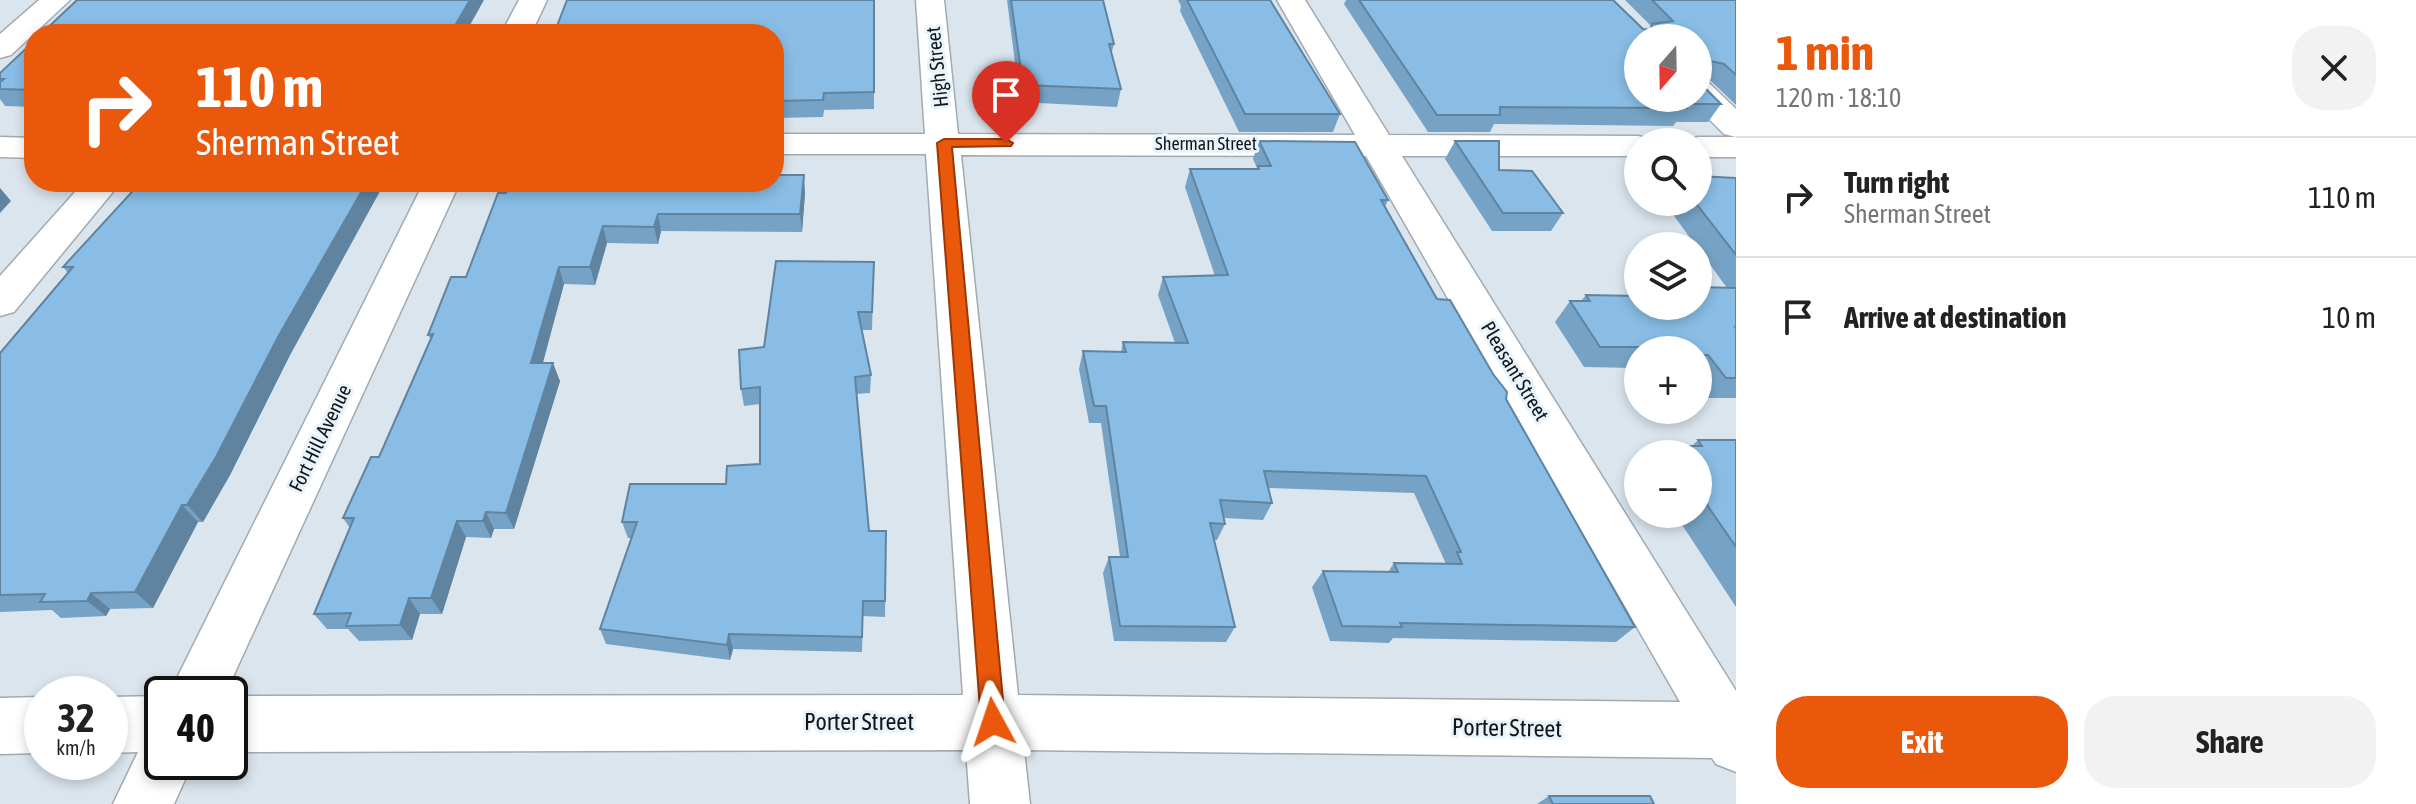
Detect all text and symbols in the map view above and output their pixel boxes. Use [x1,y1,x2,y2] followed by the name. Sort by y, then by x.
[1624,24,1712,112] north arrow
[1624,24,1712,528] map controls
[921,25,952,109] street label: High Street
[1776,25,1874,80] text: 1 min
[2292,26,2376,110] button: close
[196,55,323,119] text: 110 m
[64,56,168,160] icon: right
[972,61,1040,143] pin
[984,73,1028,117] icon: arrive
[1776,83,1901,113] text: 120 m · 18:10
[196,121,400,163] text: Sherman Street
[1624,128,1712,216] button: search
[1155,133,1257,154] street label: Sherman Street
[1844,165,1950,199] text: Turn right
[1776,175,1820,219] icon: right
[2308,180,2376,214] text: 110 m
[1844,199,1991,229] text: Sherman Street
[1624,232,1712,320] button: layers
[1776,295,1820,339] icon: arrive
[1844,300,2066,334] text: Arrive at destination
[2322,300,2376,334] text: 10 m
[1477,317,1554,425] street label: Pleasant Street
[1624,336,1712,424] button: +
[284,381,355,495] street label: Fort Hill Avenue
[1624,440,1712,528] button: −
[144,676,248,780] speed limit sign: 40
[951,680,1035,764] position arrow
[57,695,95,740] text: 32
[1776,696,2068,788] button: Exit
[2084,696,2376,788] button: Share
[804,708,914,735] street label: Porter Street
[1452,713,1562,742] street label: Porter Street
[56,736,96,759] text: km/h

